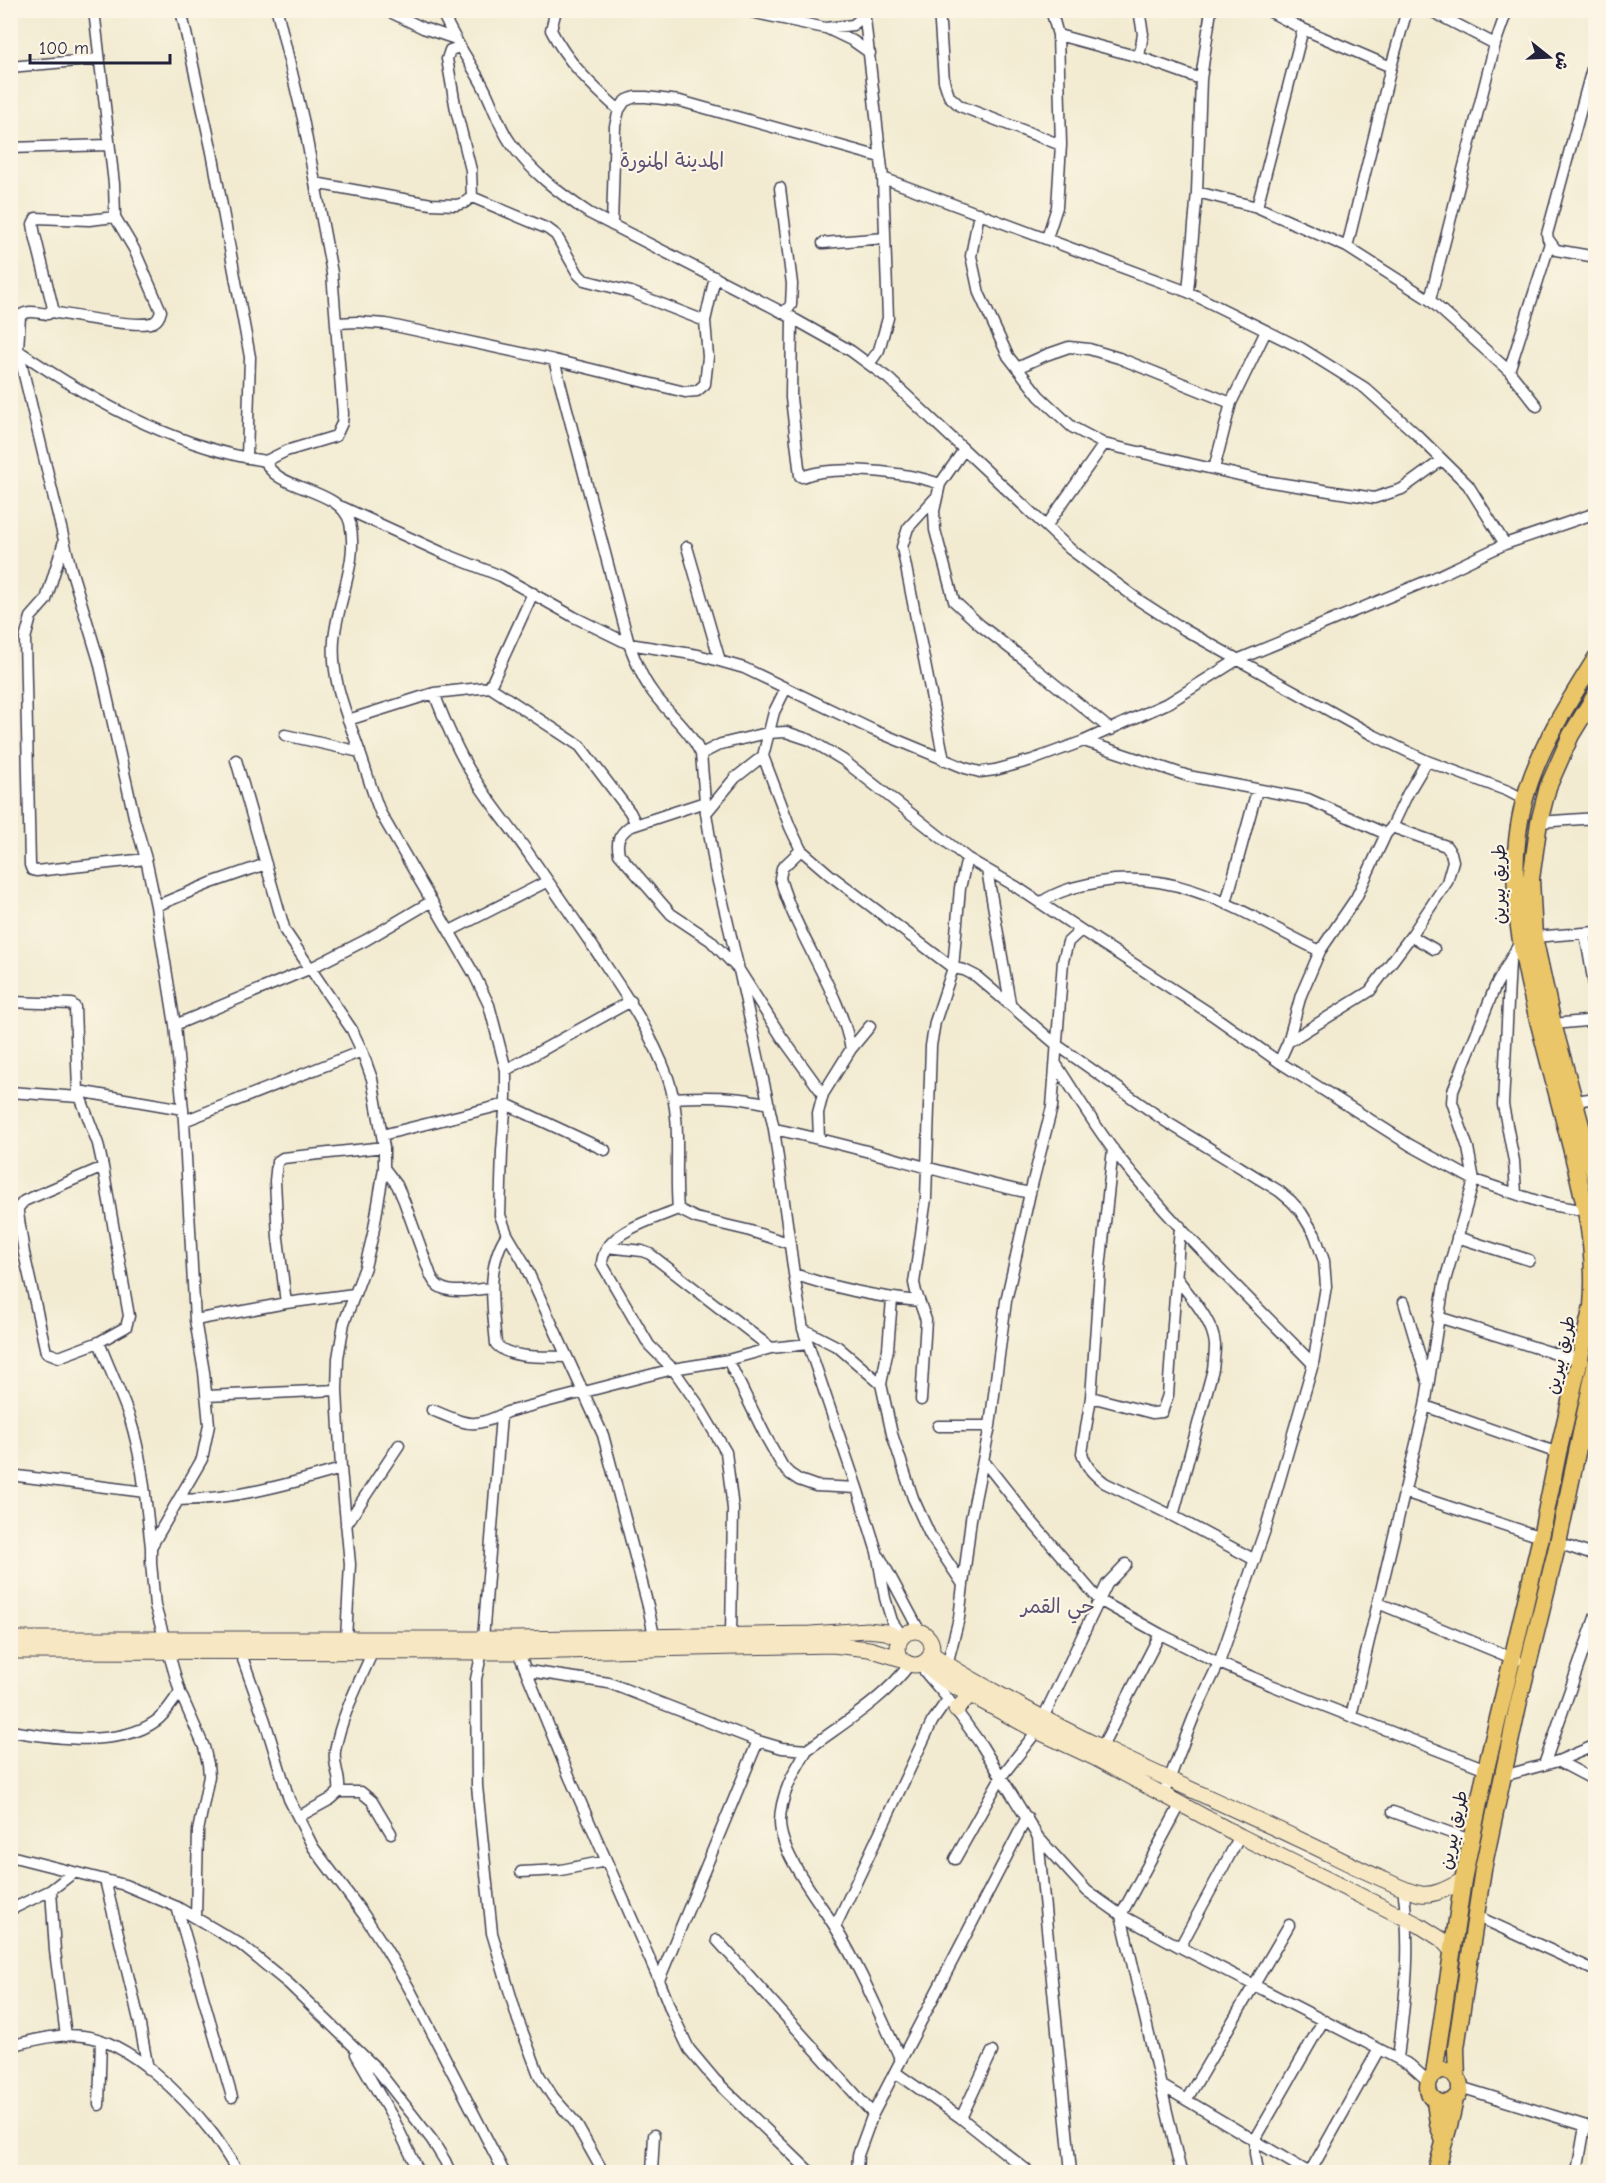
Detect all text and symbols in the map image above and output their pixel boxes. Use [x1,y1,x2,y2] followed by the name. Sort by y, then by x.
[30,27,170,65] scale bar
[1519,27,1579,87] north arrow
[39,38,89,59] text: 100 m
[1551,50,1574,72] text: ش
[620,149,724,174] district label: المدينة المنورة
[1489,844,1510,924] street label: طريق بيرين
[1542,1314,1580,1396] street label: طريق بيرين
[1019,1595,1095,1624] district label: حي القمر
[1435,1789,1473,1871] street label: طريق بيرين

